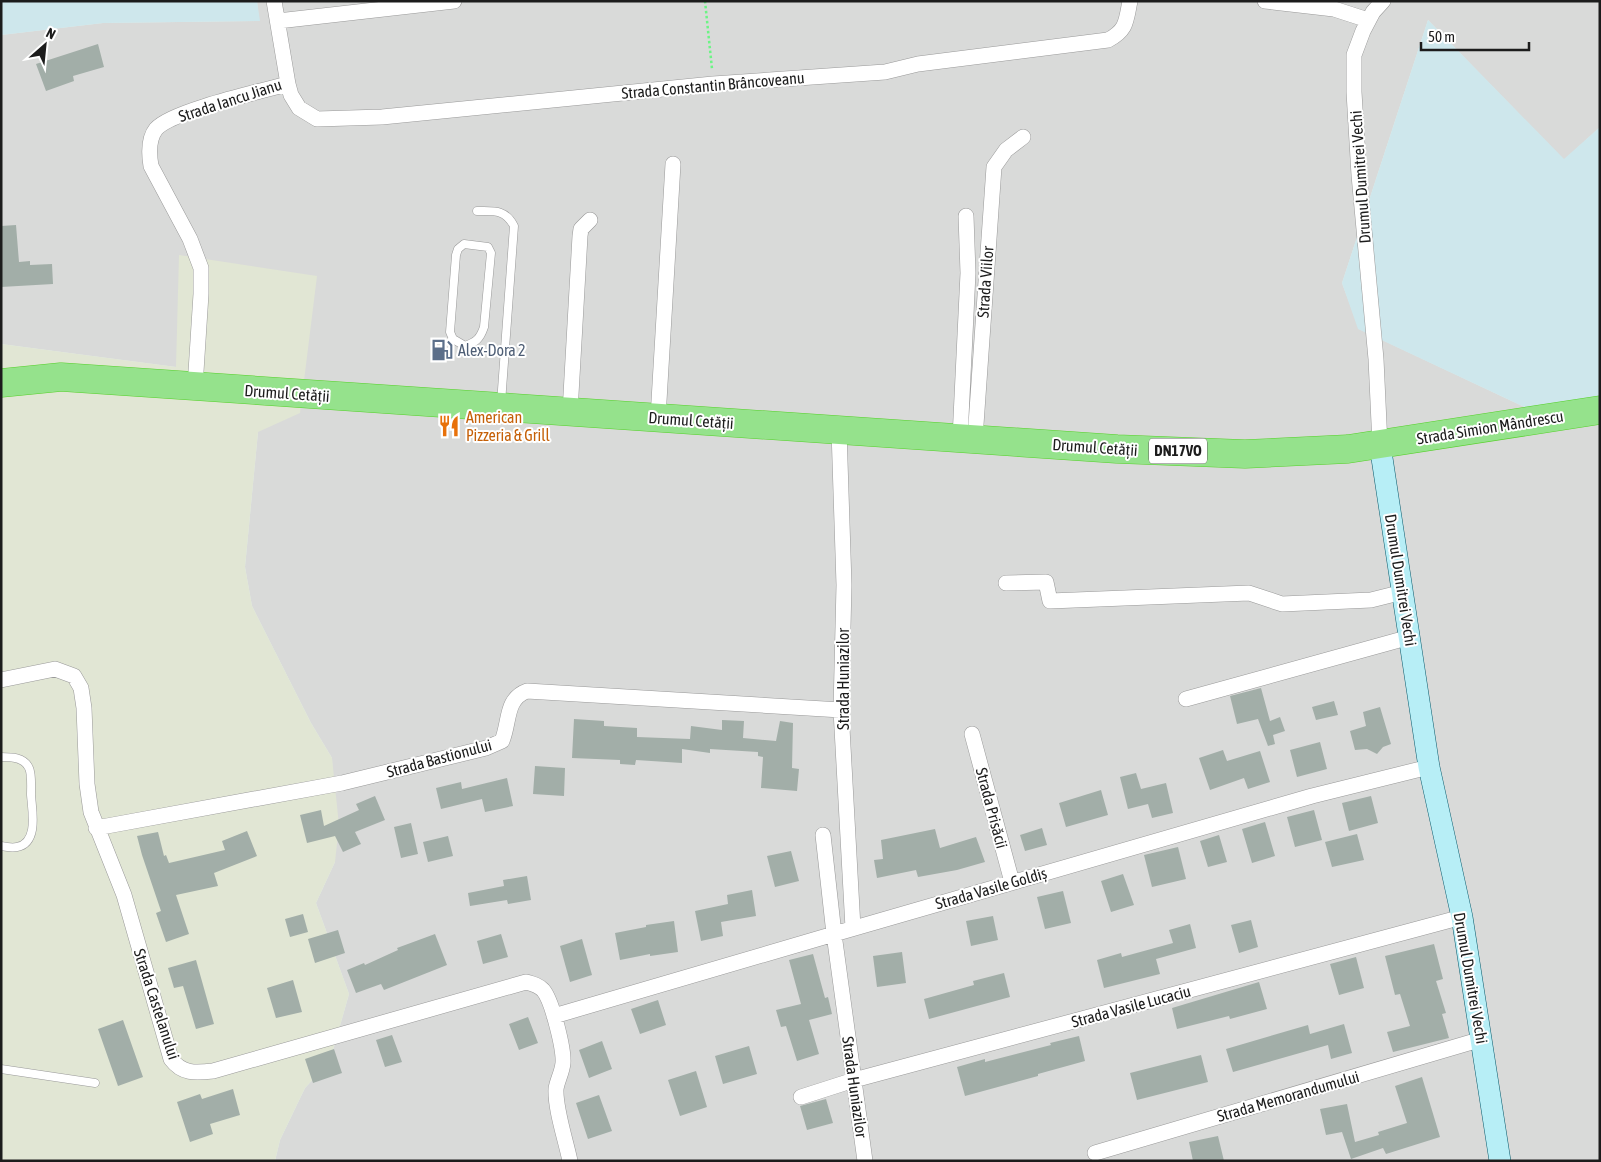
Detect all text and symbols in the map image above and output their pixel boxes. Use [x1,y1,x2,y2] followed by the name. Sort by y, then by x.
[20,20,70,70] north arrow
[1421,20,1528,52] scale bar
[44,24,58,42] text: N
[1428,28,1455,45] text: 50 m
[621,68,805,102] street label: Strada Constantin Brâncoveanu
[176,75,284,125] street label: Strada Iancu Jianu
[1346,110,1374,244] street label: Drumul Dumitrei Vechi
[974,245,997,318] street label: Strada Viilor
[429,337,455,363] fuel station icon: Alex-Dora 2
[458,341,526,359] place label: Alex-Dora 2
[244,381,330,406] street label: Drumul Cetății
[1415,407,1565,447] street label: Strada Simion Mândrescu
[466,408,550,444] place label: American Pizzeria & Grill
[648,408,734,433] street label: Drumul Cetății
[436,413,462,439] restaurant icon: American Pizzeria & Grill
[1052,435,1138,460] street label: Drumul Cetății
[1149,438,1207,464] road number: DN17VO
[1382,513,1420,647] street label: Drumul Dumitrei Vechi
[834,628,852,730] street label: Strada Huniazilor
[385,735,493,781] street label: Strada Bastionului
[973,766,1011,850] street label: Strada Prisăcii
[933,863,1049,913] street label: Strada Vasile Goldiș
[1451,911,1491,1045] street label: Drumul Dumitrei Vechi
[131,946,183,1062] street label: Strada Castelanului
[1069,981,1193,1031] street label: Strada Vasile Lucaciu
[839,1035,871,1139] street label: Strada Huniazilor
[1215,1067,1361,1125] street label: Strada Memorandumului

